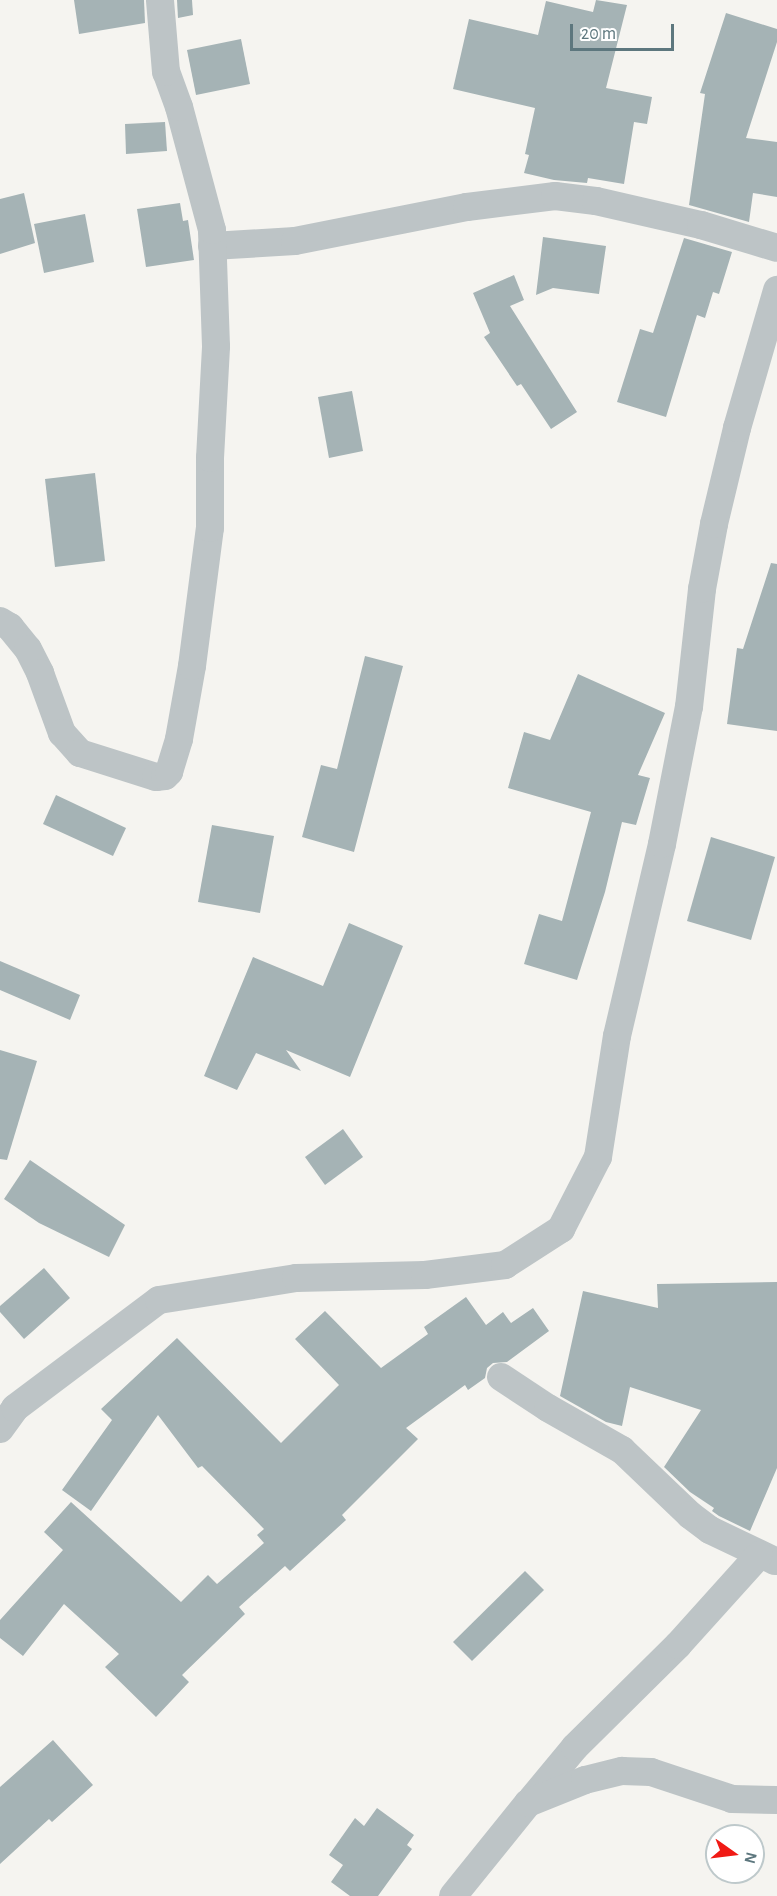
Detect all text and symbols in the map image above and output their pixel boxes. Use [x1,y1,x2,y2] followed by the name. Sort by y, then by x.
[573,12,676,50] scale bar
[581,25,616,43] text: 20 m
[705,1824,765,1884] north arrow
[741,1851,760,1865] text: N

